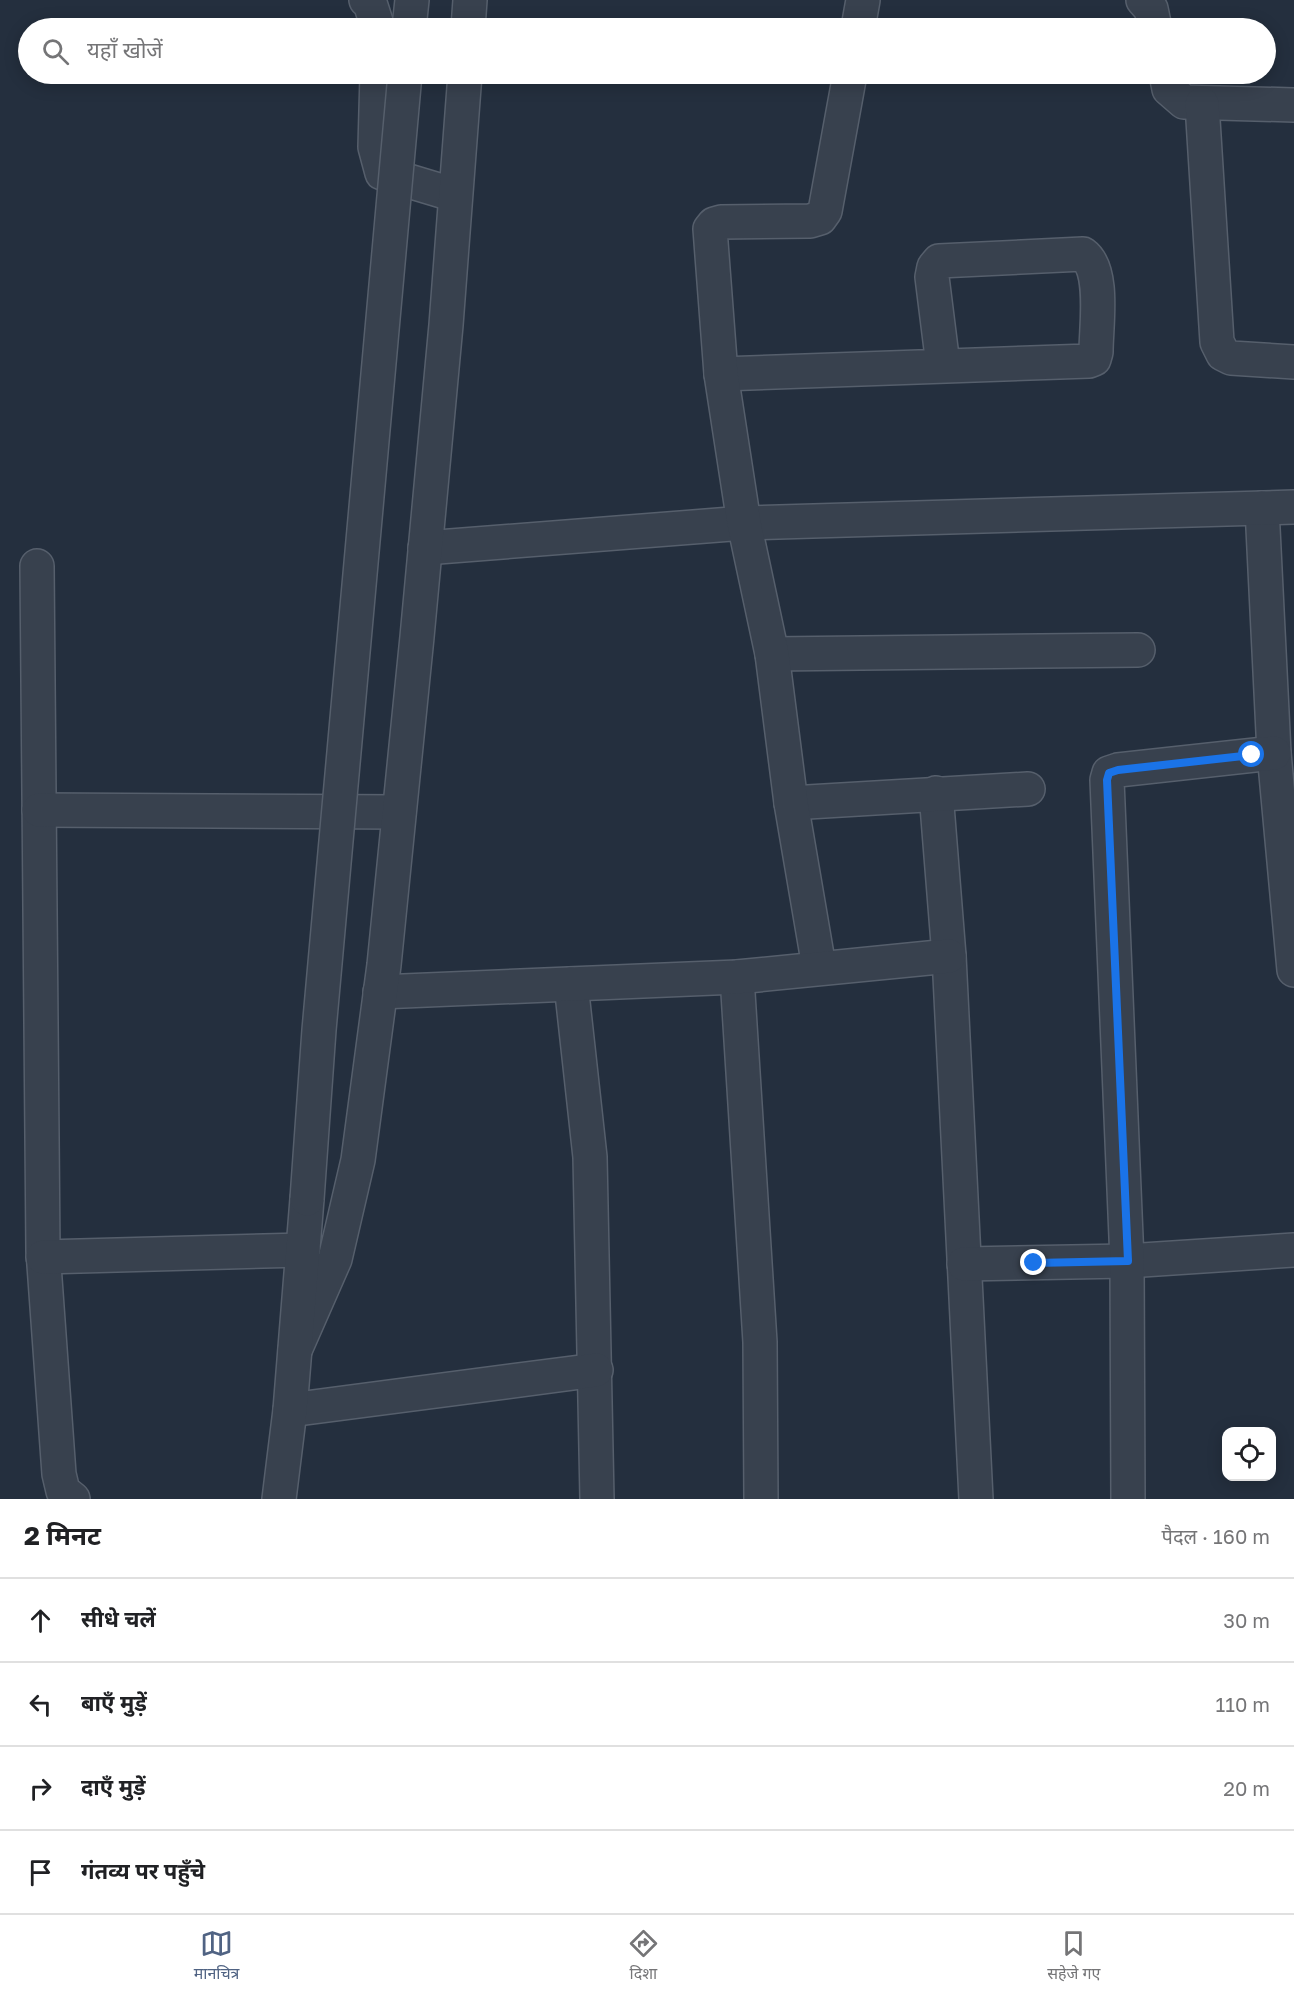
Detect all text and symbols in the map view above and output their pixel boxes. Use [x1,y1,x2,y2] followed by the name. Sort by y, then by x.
[18,18,1276,84] search box
[39,35,72,68] icon: search
[87,36,163,63] text: यहाँ खोजें
[1238,741,1264,767] route start
[1020,1249,1046,1275] route end
[1222,1427,1276,1481] map controls
[1222,1427,1276,1481] button: locate
[24,1520,101,1551] text: 2 मिनट
[1162,1524,1270,1548] text: पैदल · 160 m
[24,1604,57,1637] icon: ahead
[81,1605,156,1632] text: सीधे चलें
[1223,1608,1270,1632] text: 30 m
[24,1688,57,1721] icon: left
[81,1689,147,1716] text: बाएँ मुड़ें
[1216,1692,1270,1716] text: 110 m
[24,1772,57,1805] icon: right
[81,1773,146,1800] text: दाएँ मुड़ें
[1223,1776,1270,1800] text: 20 m
[24,1856,57,1889] icon: arrive
[81,1857,205,1884] text: गंतव्य पर पहुँचे
[194,1927,239,1986] tab: मानचित्र
[627,1927,660,1986] tab: दिशा
[1047,1927,1100,1986] tab: सहेजे गए

